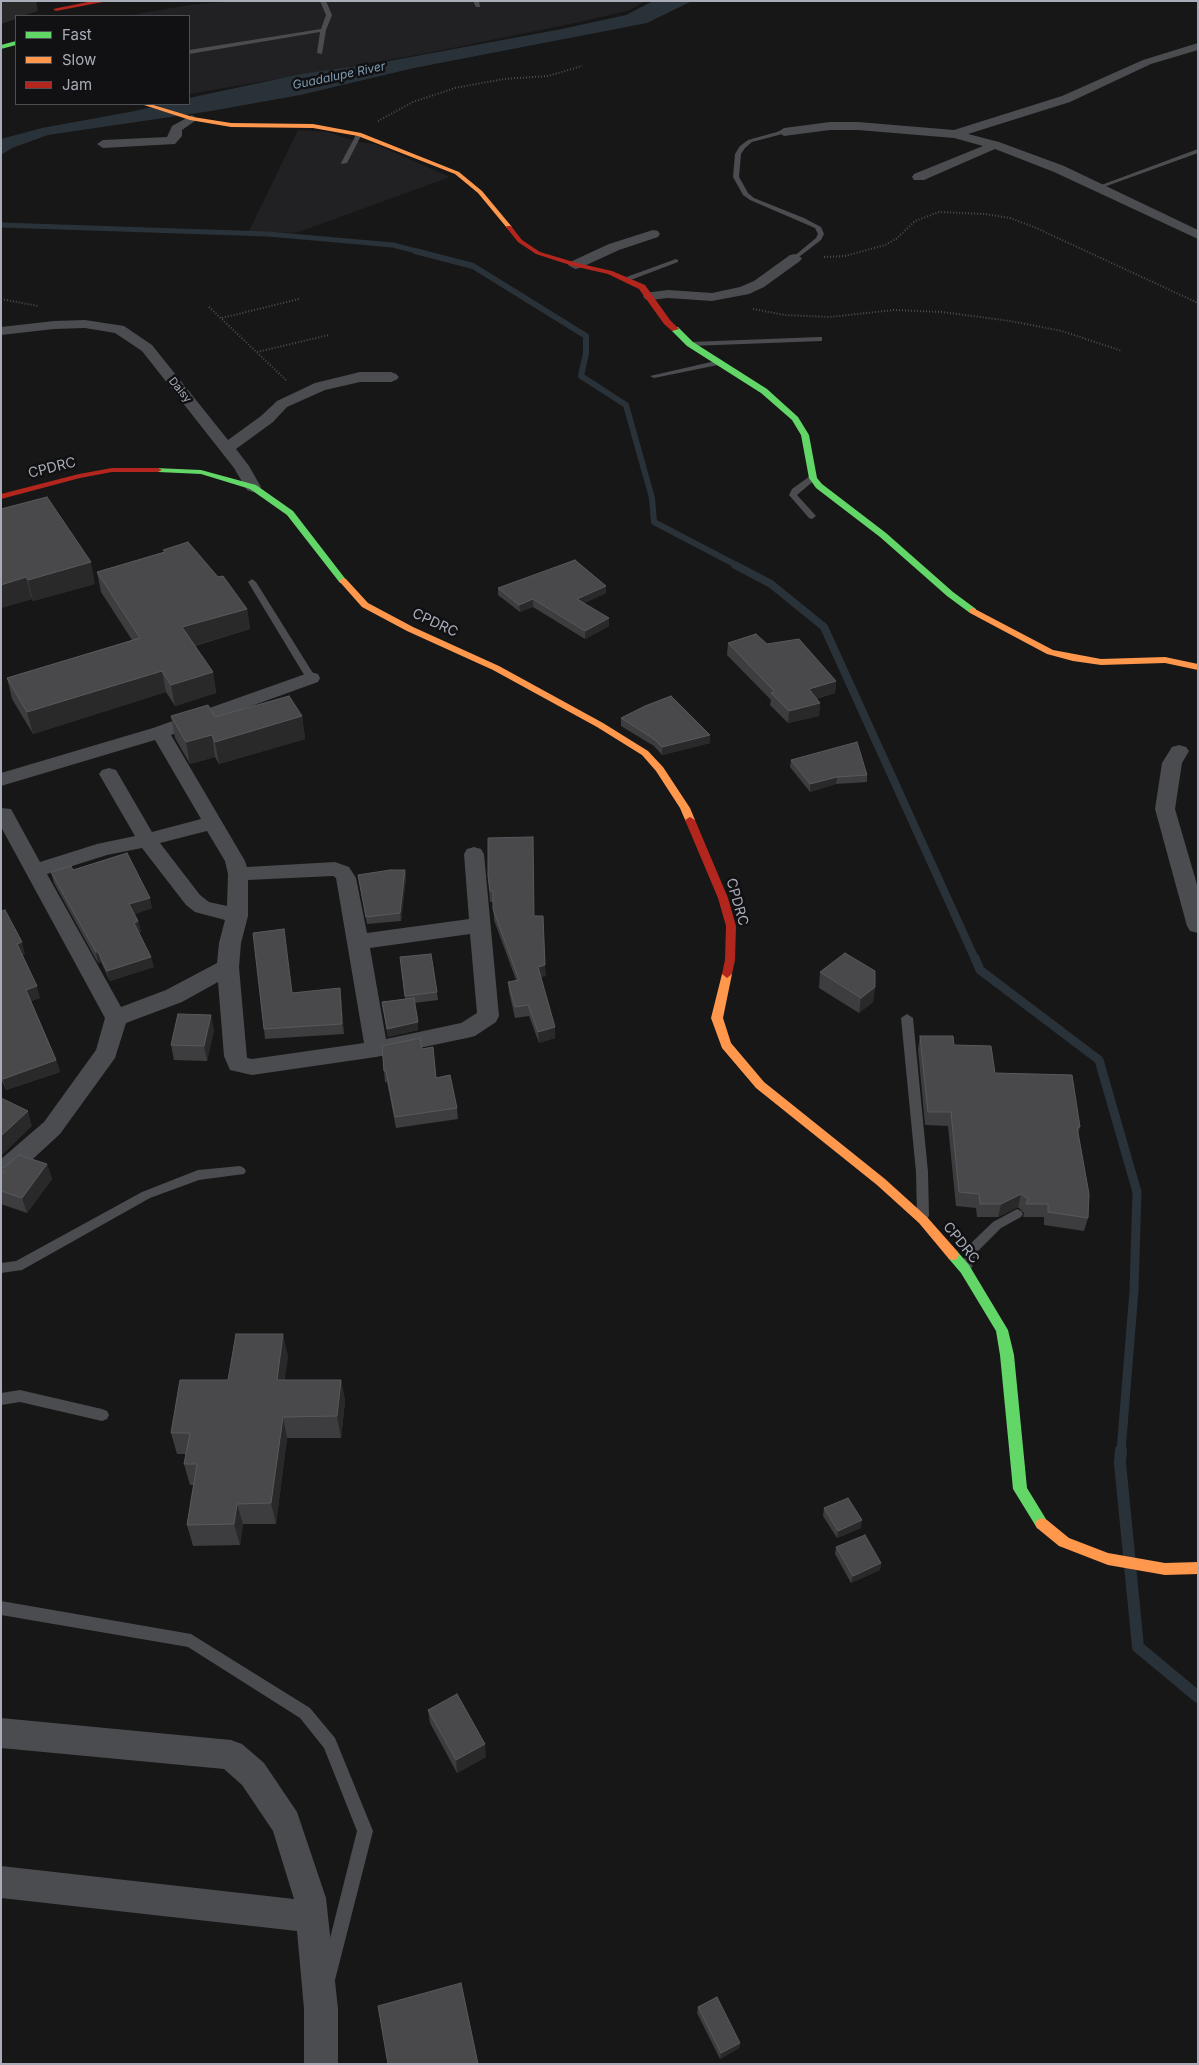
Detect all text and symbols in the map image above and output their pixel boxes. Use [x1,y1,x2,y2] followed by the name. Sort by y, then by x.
[15,15,190,105] legend
[62,25,92,44] text: Fast
[62,50,96,69] text: Slow
[291,59,387,93] water label: Guadalupe River
[62,75,92,94] text: Jam
[166,375,194,405] street label: Daisy
[26,454,78,482] street label: CPDRC
[409,605,461,641] street label: CPDRC
[722,876,752,928] street label: CPDRC
[939,1219,983,1267] street label: CPDRC

